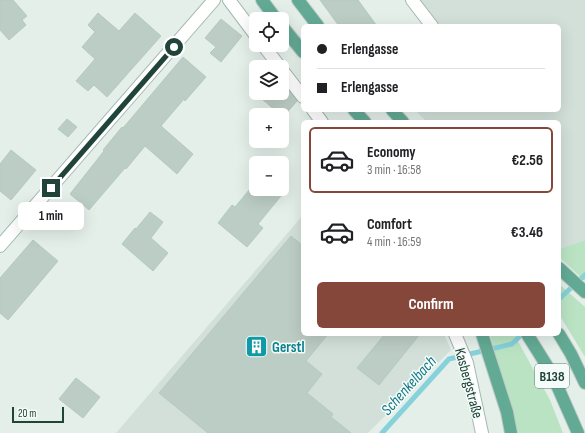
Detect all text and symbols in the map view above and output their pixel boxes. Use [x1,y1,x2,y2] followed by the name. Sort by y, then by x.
[249,12,289,196] map controls
[249,12,289,52] button: locate
[165,38,183,56] route start
[341,40,398,59] text: Erlengasse
[249,60,289,100] button: layers
[341,78,398,97] text: Erlengasse
[249,108,289,148] button: +
[319,142,355,178] icon: car
[367,143,416,162] text: Economy
[511,151,543,170] text: €2.56
[249,156,289,196] button: −
[367,162,421,178] text: 3 min · 16:58
[42,179,60,197] route end
[18,202,84,230] callout: 1 min
[39,208,63,224] text: 1 min
[319,214,355,250] icon: car
[367,215,412,234] text: Comfort
[511,223,543,242] text: €3.46
[367,234,421,250] text: 4 min · 16:59
[317,282,545,328] button: Confirm
[244,334,270,360] building icon: Gerstl
[272,338,305,357] place label: Gerstl
[450,346,487,420] street label: Kasbergstraße
[377,352,441,420] water label: Schenkelbach
[535,364,569,388] road number: B138
[12,405,64,424] scale bar
[18,407,36,420] text: 20 m

